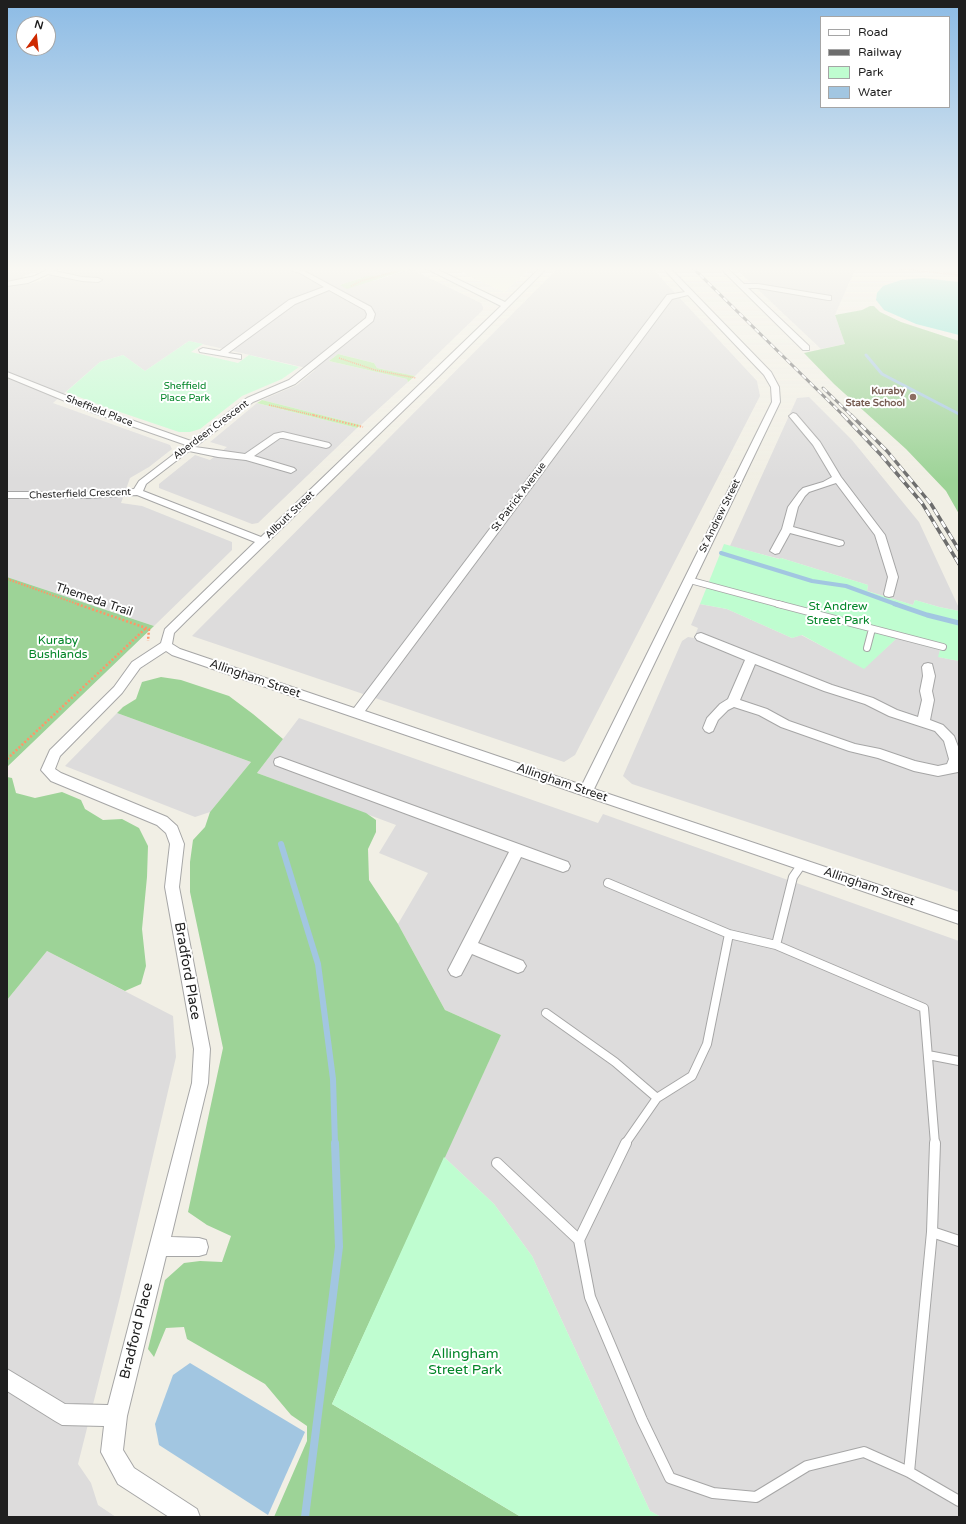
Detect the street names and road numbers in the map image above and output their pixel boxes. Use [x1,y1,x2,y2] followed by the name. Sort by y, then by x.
[64,393,134,429] street label: Sheffield Place
[171,398,251,462] street label: Aberdeen Crescent
[489,460,549,534] street label: St Patrick Avenue
[697,477,743,555] street label: St Andrew Street
[29,486,131,502] street label: Chesterfield Crescent
[263,489,317,541] street label: Allbutt Street
[54,580,134,620] street label: Themeda Trail
[208,657,302,701] street label: Allingham Street
[515,761,609,805] street label: Allingham Street
[822,865,916,909] street label: Allingham Street
[170,921,204,1021] street label: Bradford Place
[117,1281,157,1381] street label: Bradford Place

